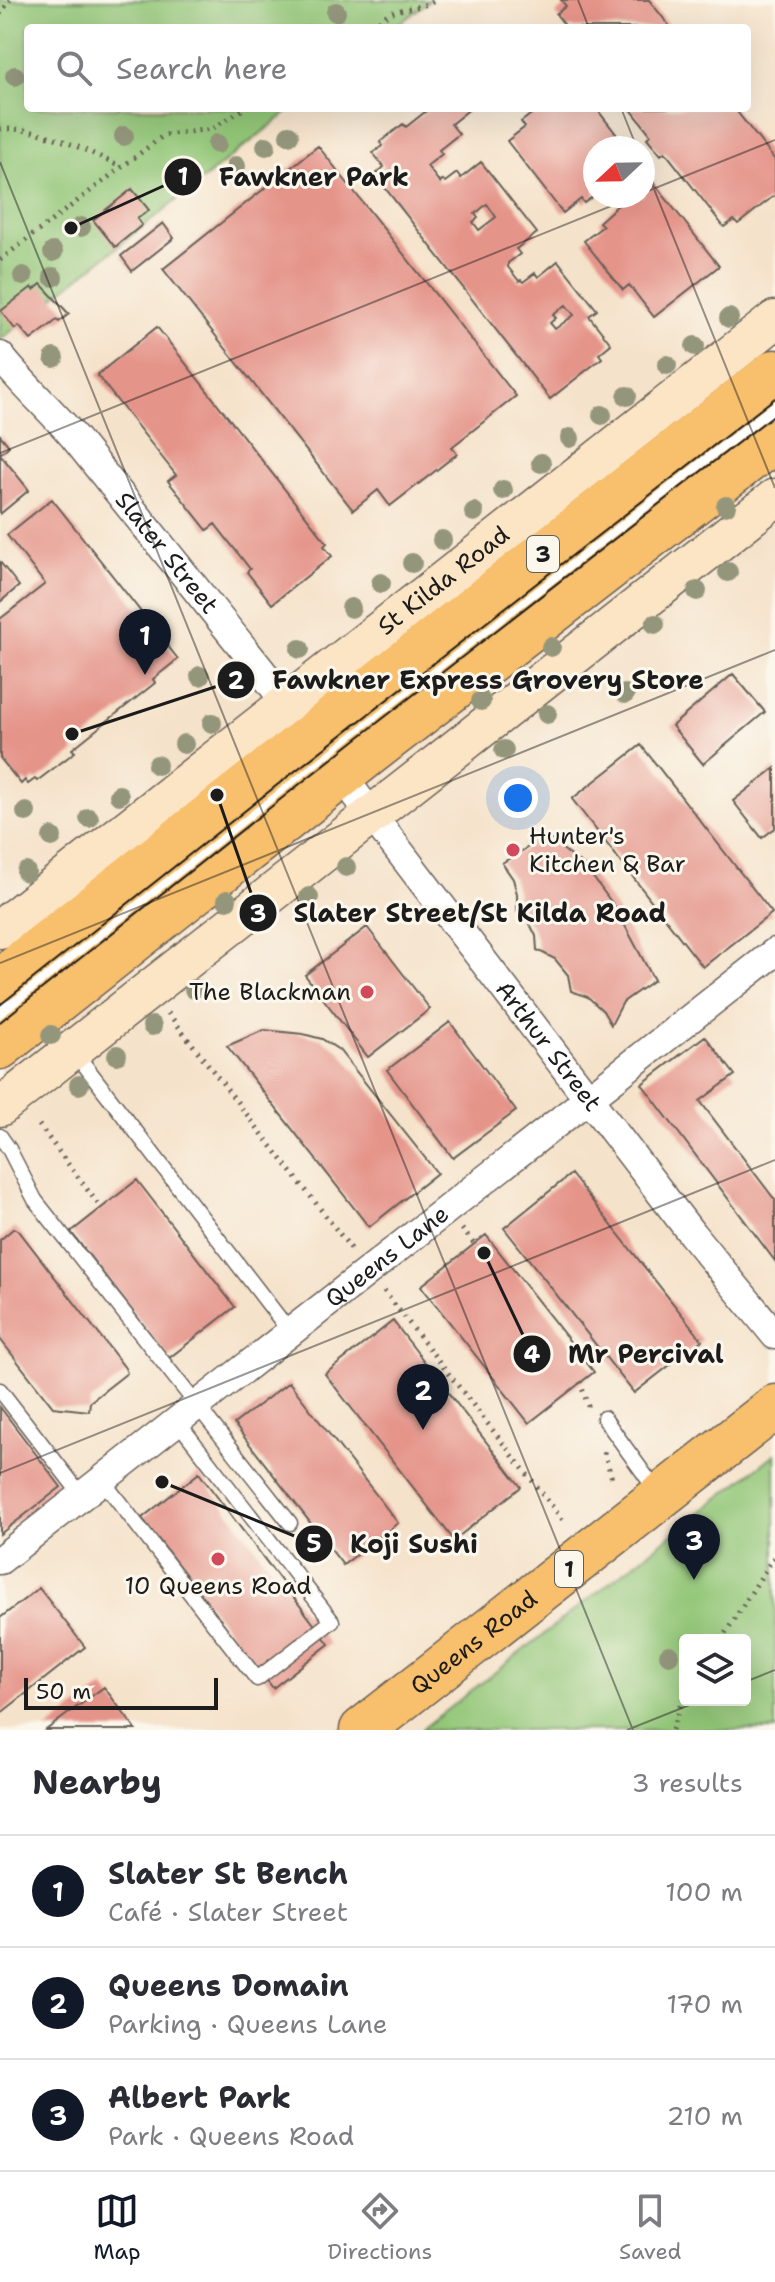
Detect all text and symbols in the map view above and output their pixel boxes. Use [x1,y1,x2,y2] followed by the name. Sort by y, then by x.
[24,24,751,112] search box
[52,46,96,90] icon: search
[116,48,287,89] text: Search here
[583,136,655,208] north arrow
[163,152,425,202] callout: Fawkner Park
[219,159,409,194] text: Fawkner Park
[178,161,188,193] text: 1
[108,485,226,620] street label: Slater Street
[371,519,516,642] street label: St Kilda Road
[527,536,559,572] road number: 3
[119,609,171,675] pin: 1
[216,655,720,705] callout: Fawkner Express Grovery Store
[272,662,704,697] text: Fawkner Express Grovery Store
[228,665,245,697] text: 2
[498,778,538,818] your location
[529,820,686,880] place label: Hunter's Kitchen & Bar
[504,841,522,859] marker: Hunter's Kitchen & Bar
[238,888,683,938] callout: Slater Street/St Kilda Road
[294,895,666,930] text: Slater Street/St Kilda Road
[250,898,266,930] text: 3
[488,974,609,1118] street label: Arthur Street
[189,976,351,1008] place label: The Blackman
[358,983,376,1001] marker: The Blackman
[319,1198,455,1315] street label: Queens Lane
[512,1329,740,1379] callout: Mr Percival
[568,1336,724,1371] text: Mr Percival
[524,1339,541,1371] text: 4
[397,1364,449,1430] pin: 2
[668,1514,720,1580] pin: 3
[294,1519,494,1569] callout: Koji Sushi
[350,1526,478,1561] text: Koji Sushi
[307,1528,322,1560] text: 5
[209,1550,227,1568] marker: 10 Queens Road
[555,1551,583,1587] road number: 1
[124,1570,312,1602] place label: 10 Queens Road
[404,1583,544,1702] street label: Queens Road
[679,1634,751,1706] map controls
[679,1634,751,1706] button: layers
[24,1674,218,1710] scale bar
[36,1677,91,1706] text: 50 m
[32,1759,162,1805] text: Nearby
[631,1765,743,1800] text: 3 results
[108,1853,348,1894] text: Slater St Bench
[52,1874,64,1909] text: 1
[665,1874,743,1909] text: 100 m
[108,1894,348,1929] text: Café · Slater Street
[108,1965,349,2006] text: Queens Domain
[49,1986,67,2021] text: 2
[666,1986,743,2021] text: 170 m
[108,2006,388,2041] text: Parking · Queens Lane
[108,2077,291,2118] text: Albert Park
[49,2098,67,2133] text: 3
[666,2098,743,2133] text: 210 m
[108,2118,354,2153] text: Park · Queens Road
[93,2189,141,2266] tab: Map
[327,2189,432,2266] tab: Directions
[619,2189,682,2266] tab: Saved

